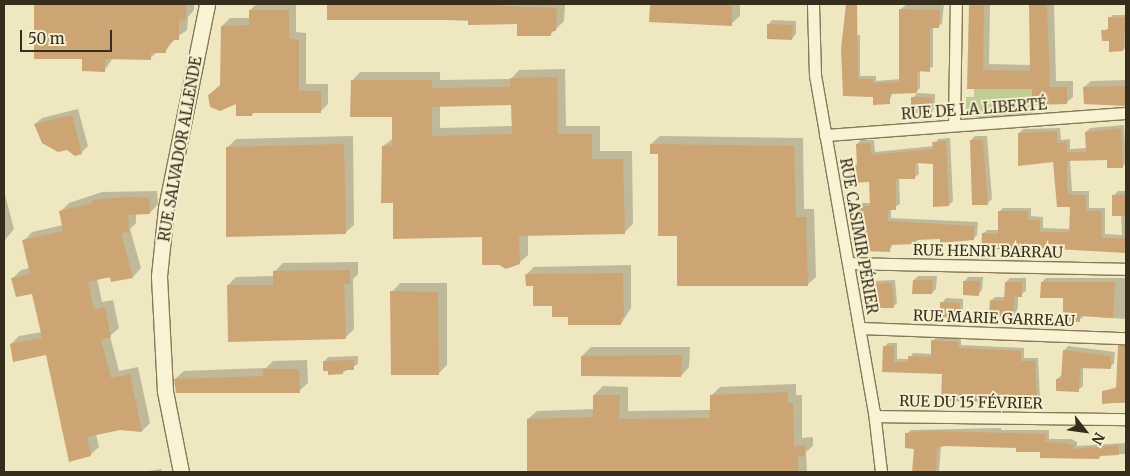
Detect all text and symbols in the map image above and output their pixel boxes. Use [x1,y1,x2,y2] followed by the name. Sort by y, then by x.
[22,20,115,52] scale bar
[28,29,65,48] text: 50 m
[155,55,205,243] street label: RUE SALVADOR ALLENDE
[900,95,1048,123] street label: RUE DE LA LIBERTÉ
[836,157,882,315] street label: RUE CASIMIR PÉRIER
[913,241,1063,261] street label: RUE HENRI BARRAU
[913,306,1075,330] street label: RUE MARIE GARREAU
[899,392,1043,412] street label: RUE DU 15 FÉVRIER
[1060,406,1110,456] north arrow
[1087,429,1109,448] text: N

